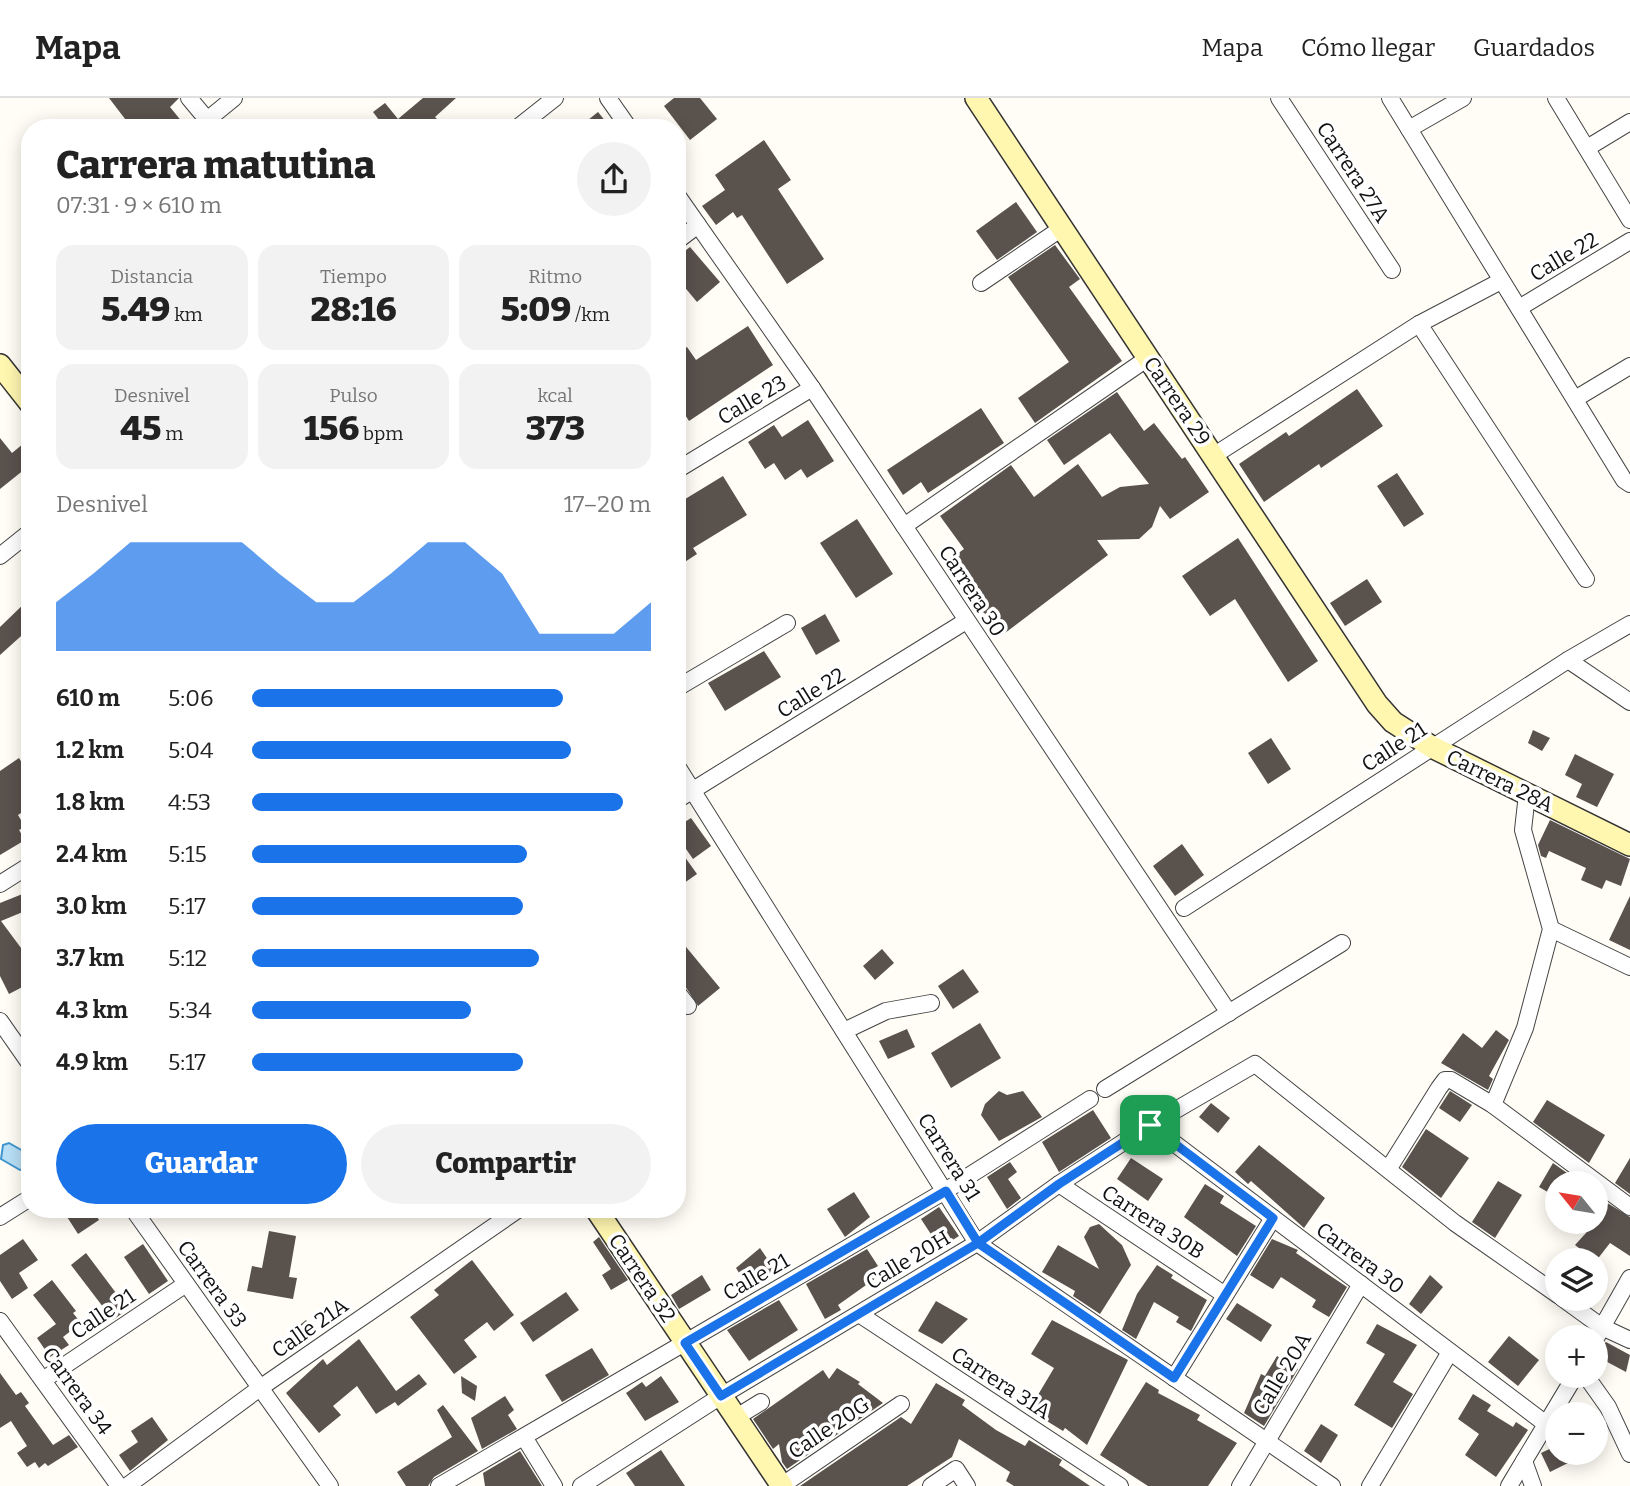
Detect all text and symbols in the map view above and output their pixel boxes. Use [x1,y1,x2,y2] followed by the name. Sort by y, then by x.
[35,28,120,68] text: Mapa
[1202,34,1263,62] text: Mapa
[1301,34,1435,62] text: Cómo llegar
[1473,34,1595,62] text: Guardados
[1311,117,1395,227] street label: Carrera 27A
[56,142,375,188] text: Carrera matutina
[577,142,651,216] button: share
[56,191,222,219] text: 07:31 · 9 × 610 m
[1525,226,1603,288] street label: Calle 22
[111,265,193,288] text: Distancia
[320,265,387,288] text: Tiempo
[528,265,582,288] text: Ritmo
[101,288,170,330] text: 5.49
[311,288,396,330] text: 28:16
[501,288,571,330] text: 5:09
[170,303,203,326] text: km
[571,303,610,326] text: /km
[1138,351,1216,451] street label: Carrera 29
[713,369,791,431] street label: Calle 23
[114,384,190,407] text: Desnivel
[329,384,378,407] text: Pulso
[537,384,573,407] text: kcal
[120,407,161,449] text: 45
[304,407,359,449] text: 156
[525,407,585,449] text: 373
[161,422,183,445] text: m
[359,422,403,445] text: bpm
[56,490,148,518] text: Desnivel
[564,490,651,518] text: 17–20 m
[933,540,1011,642] street label: Carrera 30
[772,662,850,724] street label: Calle 22
[56,684,120,712] text: 610 m
[168,684,213,712] text: 5:06
[1357,716,1432,778] street label: Calle 21
[56,736,124,764] text: 1.2 km
[168,736,213,764] text: 5:04
[1442,744,1558,818] street label: Carrera 28A
[56,788,125,816] text: 1.8 km
[168,788,211,816] text: 4:53
[56,840,127,868] text: 2.4 km
[168,840,207,868] text: 5:15
[56,892,127,920] text: 3.0 km
[168,892,206,920] text: 5:17
[56,944,124,972] text: 3.7 km
[168,944,207,972] text: 5:12
[56,996,128,1024] text: 4.3 km
[168,996,212,1024] text: 5:34
[56,1048,128,1076] text: 4.9 km
[168,1048,206,1076] text: 5:17
[1120,1095,1180,1155] pin
[1131,1106,1169,1144] icon: arrive
[912,1108,986,1206] street label: Carrera 31
[56,1124,347,1204] button: Guardar
[361,1124,651,1204] button: Compartir
[1545,1171,1608,1234] north arrow
[1545,1171,1608,1465] map controls
[1097,1179,1209,1265] street label: Carrera 30B
[1311,1216,1409,1300] street label: Carrera 30
[861,1225,955,1295] street label: Calle 20H
[603,1229,681,1327] street label: Carrera 32
[172,1235,252,1333] street label: Carrera 33
[718,1247,794,1306] street label: Calle 21
[1545,1248,1608,1311] button: layers
[66,1283,141,1345] street label: Calle 21
[267,1292,353,1364] street label: Calle 21A
[1545,1325,1608,1388] button: +
[1247,1328,1317,1420] street label: Calle 20A
[946,1341,1056,1425] street label: Carrera 31A
[36,1342,118,1440] street label: Carrera 34
[783,1391,875,1465] street label: Calle 20G
[1545,1402,1608,1465] button: −

